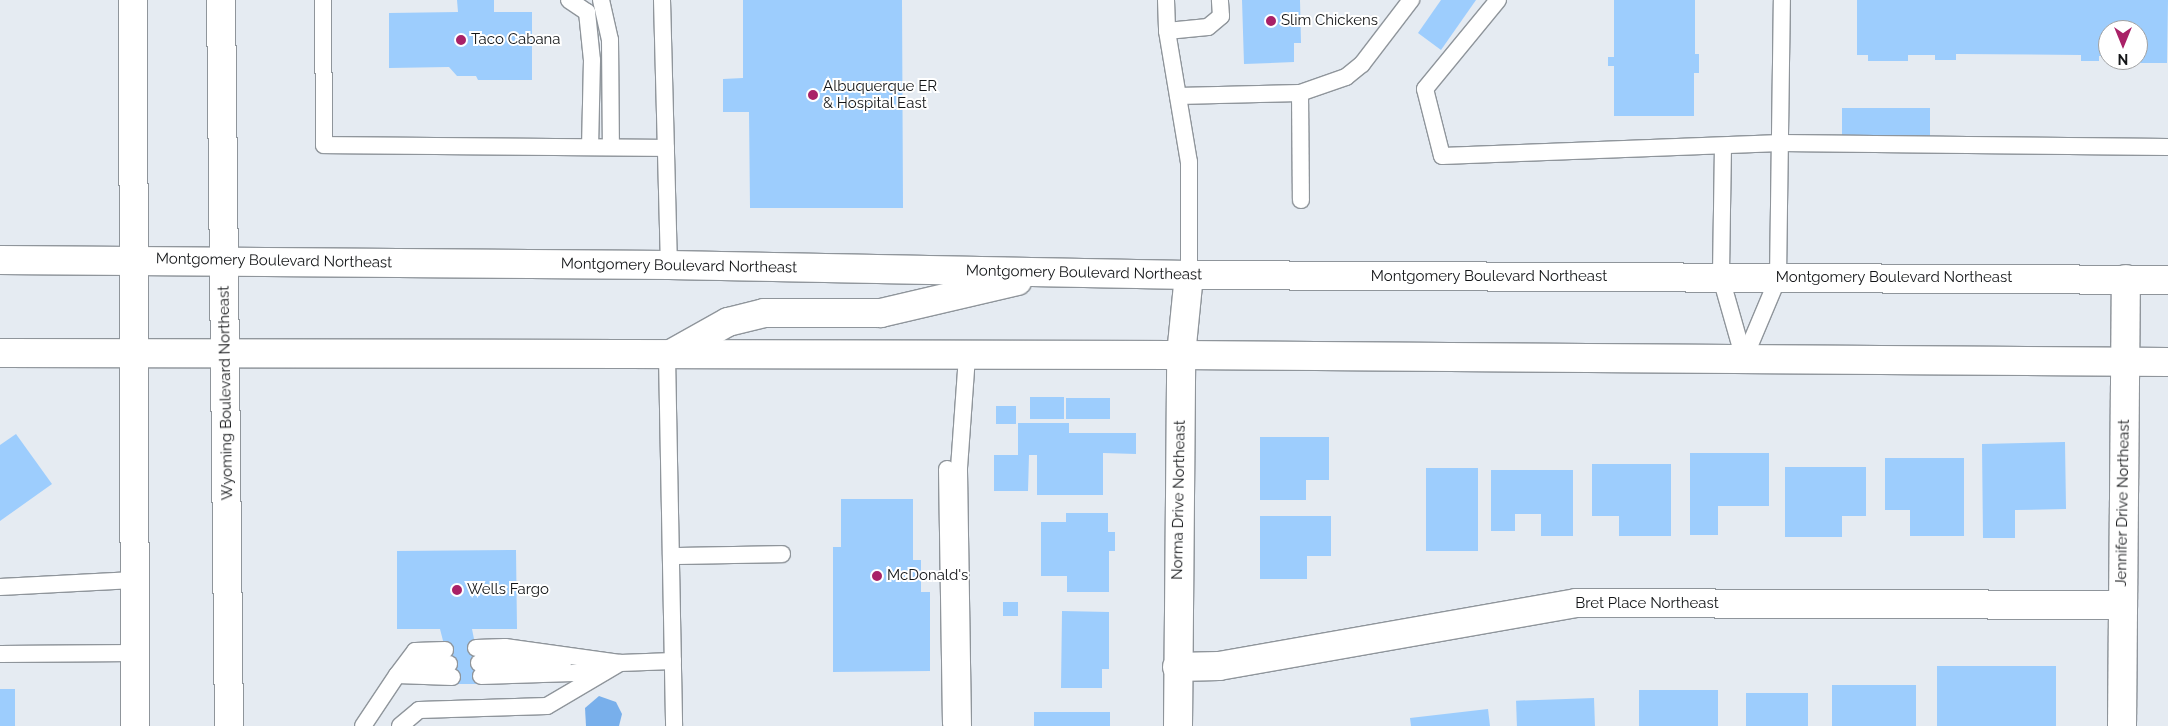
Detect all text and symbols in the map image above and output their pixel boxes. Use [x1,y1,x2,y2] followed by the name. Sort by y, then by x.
[1281,12,1378,30] place label: Slim Chickens
[1265,15,1277,27] marker: Slim Chickens
[2098,20,2148,70] north arrow
[471,31,560,49] place label: Taco Cabana
[455,34,467,46] marker: Taco Cabana
[2118,51,2128,67] text: N
[823,77,937,112] place label: Albuquerque ER & Hospital East
[807,89,819,101] marker: Albuquerque ER & Hospital East
[155,250,393,272] street label: Montgomery Boulevard Northeast
[560,255,798,277] street label: Montgomery Boulevard Northeast
[965,262,1203,284] street label: Montgomery Boulevard Northeast
[1371,268,1607,286] street label: Montgomery Boulevard Northeast
[1776,269,2012,287] street label: Montgomery Boulevard Northeast
[215,286,237,500] street label: Wyoming Boulevard Northeast
[2113,419,2133,587] street label: Jennifer Drive Northeast
[1169,420,1189,580] street label: Norma Drive Northeast
[887,567,968,585] place label: McDonald's
[871,570,883,582] marker: McDonald's
[467,581,549,599] place label: Wells Fargo
[451,584,463,596] marker: Wells Fargo
[1575,595,1719,613] street label: Bret Place Northeast

